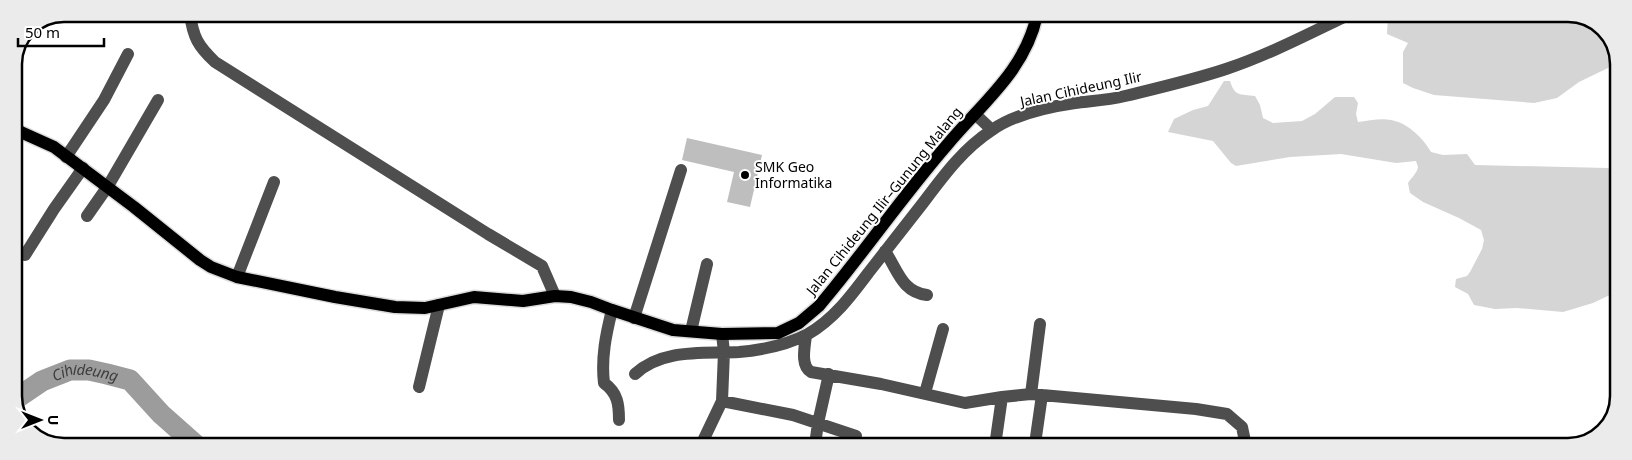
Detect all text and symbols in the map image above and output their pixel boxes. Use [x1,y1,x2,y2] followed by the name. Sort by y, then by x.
[18,15,104,47] scale bar
[25,22,60,42] text: 50 m
[1016,66,1144,111] street label: Jalan Cihideung Ilir
[800,102,966,300] street label: Jalan Cihideung Ilir–Gunung Malang
[755,157,832,192] place label: SMK Geo Informatika
[739,169,751,181] marker: SMK Geo Informatika
[49,358,121,386] water label: Cihideung
[15,395,65,445] north arrow
[44,415,63,425] text: U

